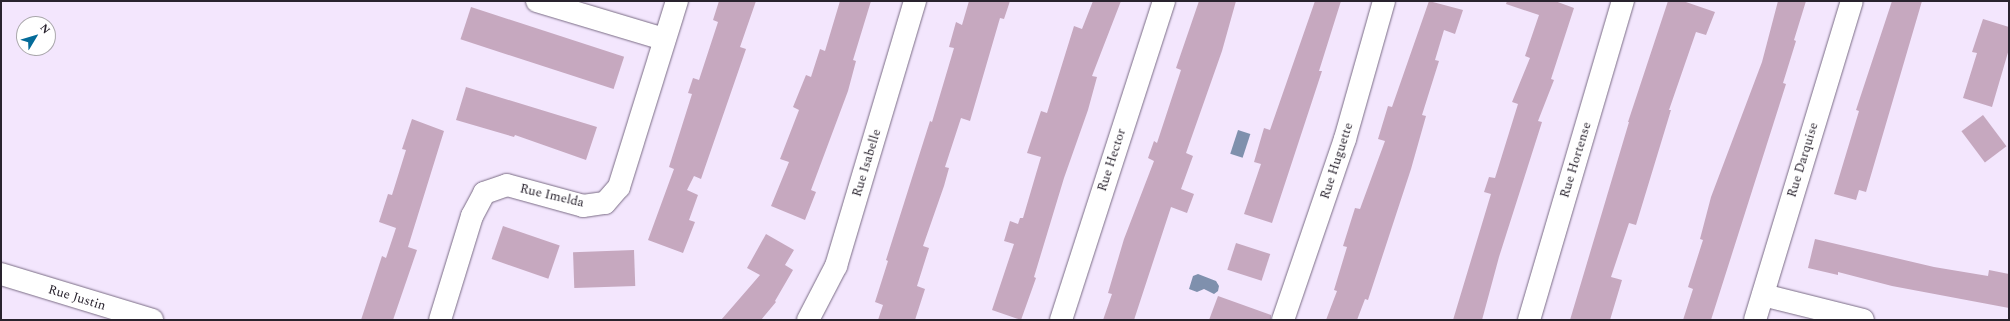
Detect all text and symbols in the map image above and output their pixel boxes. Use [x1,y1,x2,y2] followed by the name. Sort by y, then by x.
[16,16,56,56] north arrow
[36,20,55,38] text: N
[1557,120,1595,200] street label: Rue Hortense
[1317,121,1357,201] street label: Rue Huguette
[1784,121,1822,199] street label: Rue Darquise
[849,127,885,199] street label: Rue Isabelle
[1094,127,1130,193] street label: Rue Hector
[518,181,586,211] street label: Rue Imelda
[46,282,108,314] street label: Rue Justin

